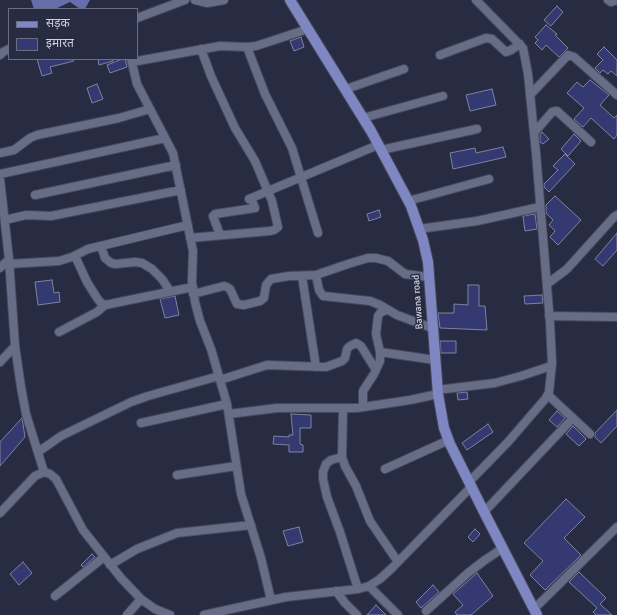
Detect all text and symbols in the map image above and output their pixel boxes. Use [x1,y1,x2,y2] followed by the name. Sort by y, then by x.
[8,8,138,60] legend
[46,16,70,31] text: सड़क
[46,36,74,51] text: इमारत
[410,274,426,330] street label: Bawana road

